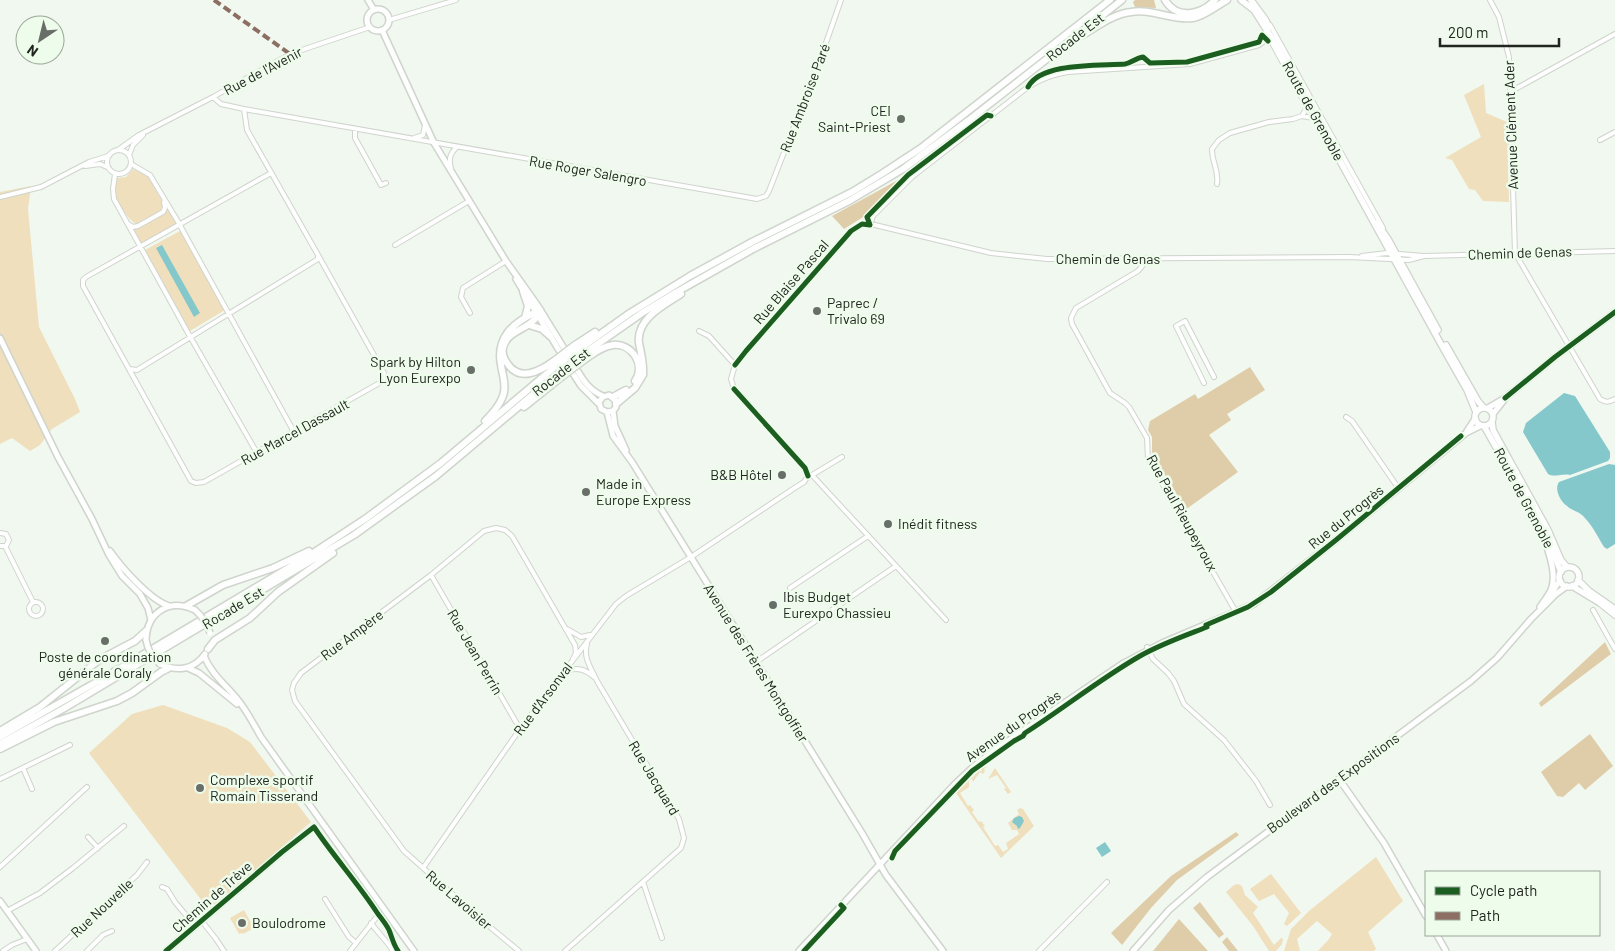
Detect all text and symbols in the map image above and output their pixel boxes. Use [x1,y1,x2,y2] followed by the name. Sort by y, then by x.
[1042,9,1107,64] street label: Rocade Est
[15,15,65,65] north arrow
[1440,15,1559,47] scale bar
[1448,23,1488,41] text: 200 m
[24,41,41,61] text: N
[776,41,833,155] street label: Rue Ambroise Paré
[221,43,305,98] street label: Rue de l'Avenir
[1279,58,1348,164] street label: Route de Grenoble
[1500,60,1521,190] street label: Avenue Clément Ader
[818,102,891,135] place label: CEI Saint-Priest
[895,113,907,125] marker: CEI Saint-Priest
[528,152,648,189] street label: Rue Roger Salengro
[749,236,832,327] street label: Rue Blaise Pascal
[1468,242,1573,263] street label: Chemin de Genas
[1056,250,1160,267] street label: Chemin de Genas
[827,294,885,327] place label: Paprec / Trivalo 69
[811,305,823,317] marker: Paprec / Trivalo 69
[528,344,593,399] street label: Rocade Est
[370,353,461,386] place label: Spark by Hilton Lyon Eurexpo
[465,364,477,376] marker: Spark by Hilton Lyon Eurexpo
[238,395,352,468] street label: Rue Marcel Dassault
[1491,445,1558,551] street label: Route de Grenoble
[1143,452,1222,574] street label: Rue Paul Rieupeyroux
[710,466,772,483] place label: B&B Hôtel
[776,469,788,481] marker: B&B Hôtel
[596,475,691,508] place label: Made in Europe Express
[1305,481,1387,552] street label: Rue du Progrès
[580,486,592,498] marker: Made in Europe Express
[898,515,978,532] place label: Inédit fitness
[882,518,894,530] marker: Inédit fitness
[701,580,812,745] street label: Avenue des Frères Montgolfier
[199,583,267,633] street label: Rocade Est
[783,588,891,621] place label: Ibis Budget Eurexpo Chassieu
[767,599,779,611] marker: Ibis Budget Eurexpo Chassieu
[317,606,386,664] street label: Rue Ampère
[444,606,507,698] street label: Rue Jean Perrin
[99,635,111,647] marker: Poste de coordination générale Coraly
[39,648,171,681] place label: Poste de coordination générale Coraly
[510,659,576,739] street label: Rue d'Arsonval
[962,686,1064,765] street label: Avenue du Progrès
[1263,729,1402,836] street label: Boulevard des Expositions
[626,737,683,818] street label: Rue Jacquard
[210,771,318,804] place label: Complexe sportif Romain Tisserand
[194,782,206,794] marker: Complexe sportif Romain Tisserand
[168,857,255,936] street label: Chemin de Trève
[423,866,496,933] street label: Rue Lavoisier
[1425,871,1600,936] legend
[67,875,136,941] street label: Rue Nouvelle
[1470,881,1537,899] text: Cycle path
[1470,906,1500,924] text: Path
[252,914,326,931] place label: Boulodrome
[236,917,248,929] marker: Boulodrome

